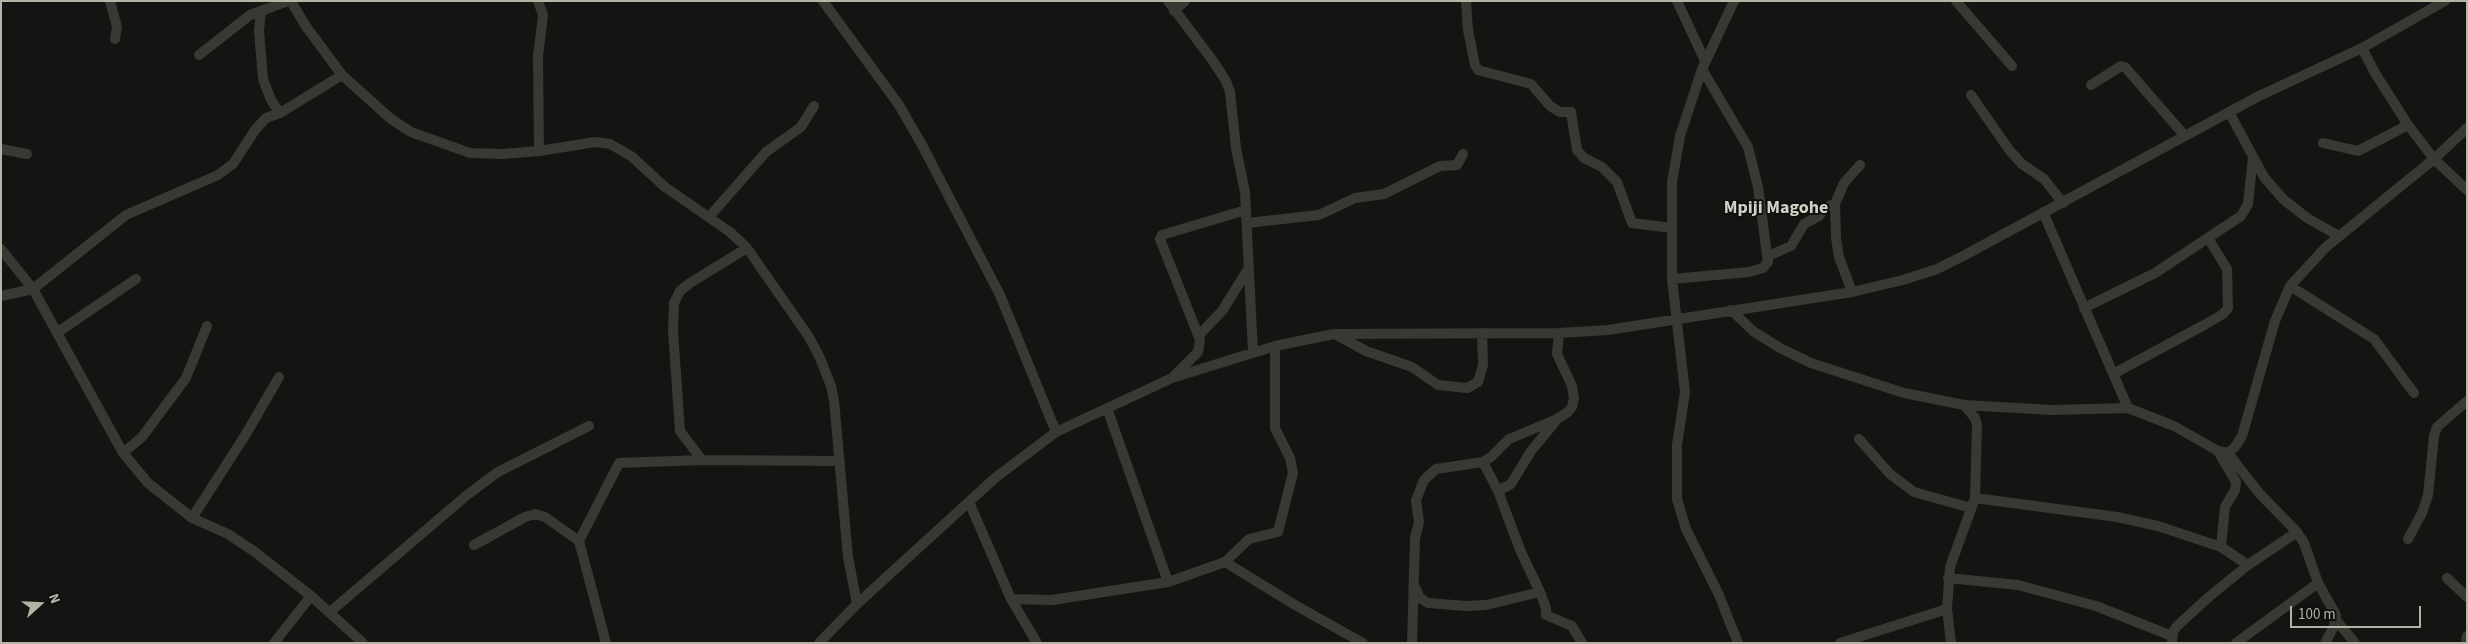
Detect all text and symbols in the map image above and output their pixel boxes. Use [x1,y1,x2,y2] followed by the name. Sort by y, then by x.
[1724,198,1828,220] district label: Mpiji Magohe
[15,579,65,629] north arrow
[43,591,65,607] text: N
[2293,596,2424,628] scale bar
[2298,604,2336,625] text: 100 m

